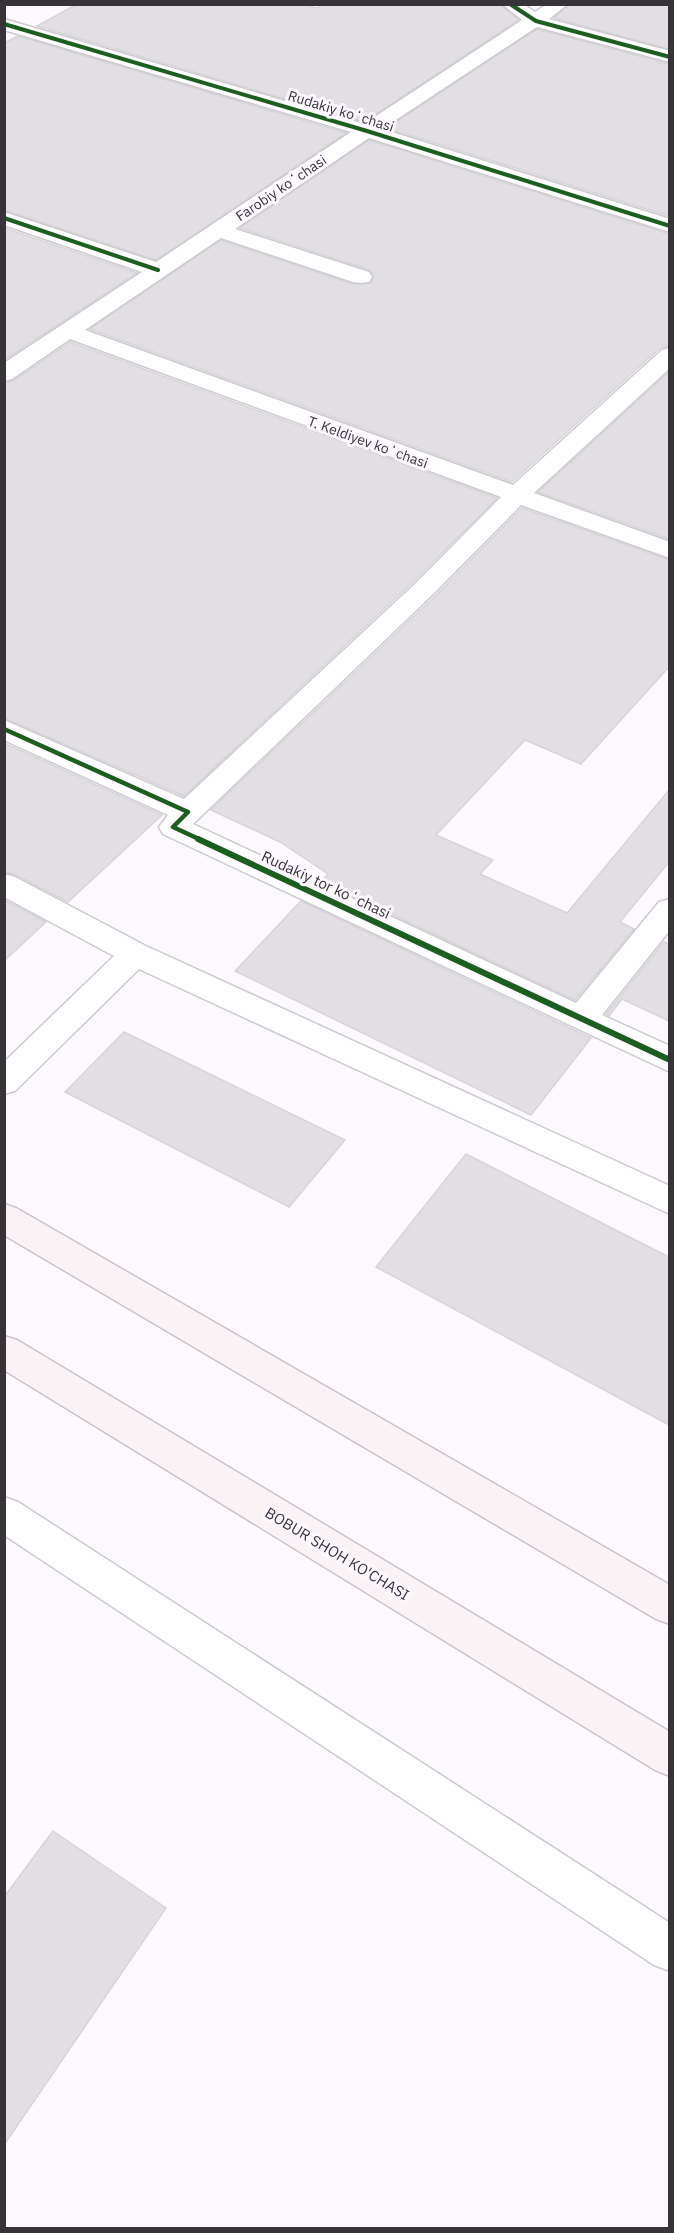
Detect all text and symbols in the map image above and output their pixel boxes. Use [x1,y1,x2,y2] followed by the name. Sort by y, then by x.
[286,86,396,136] street label: Rudakiy koʻchasi
[232,151,330,225] street label: Farobiy koʻchasi
[305,412,431,472] street label: T. Keldiyev koʻchasi
[259,846,394,923] street label: Rudakiy tor koʻchasi
[262,1503,413,1604] street label: BOBUR SHOH KO'CHASI

